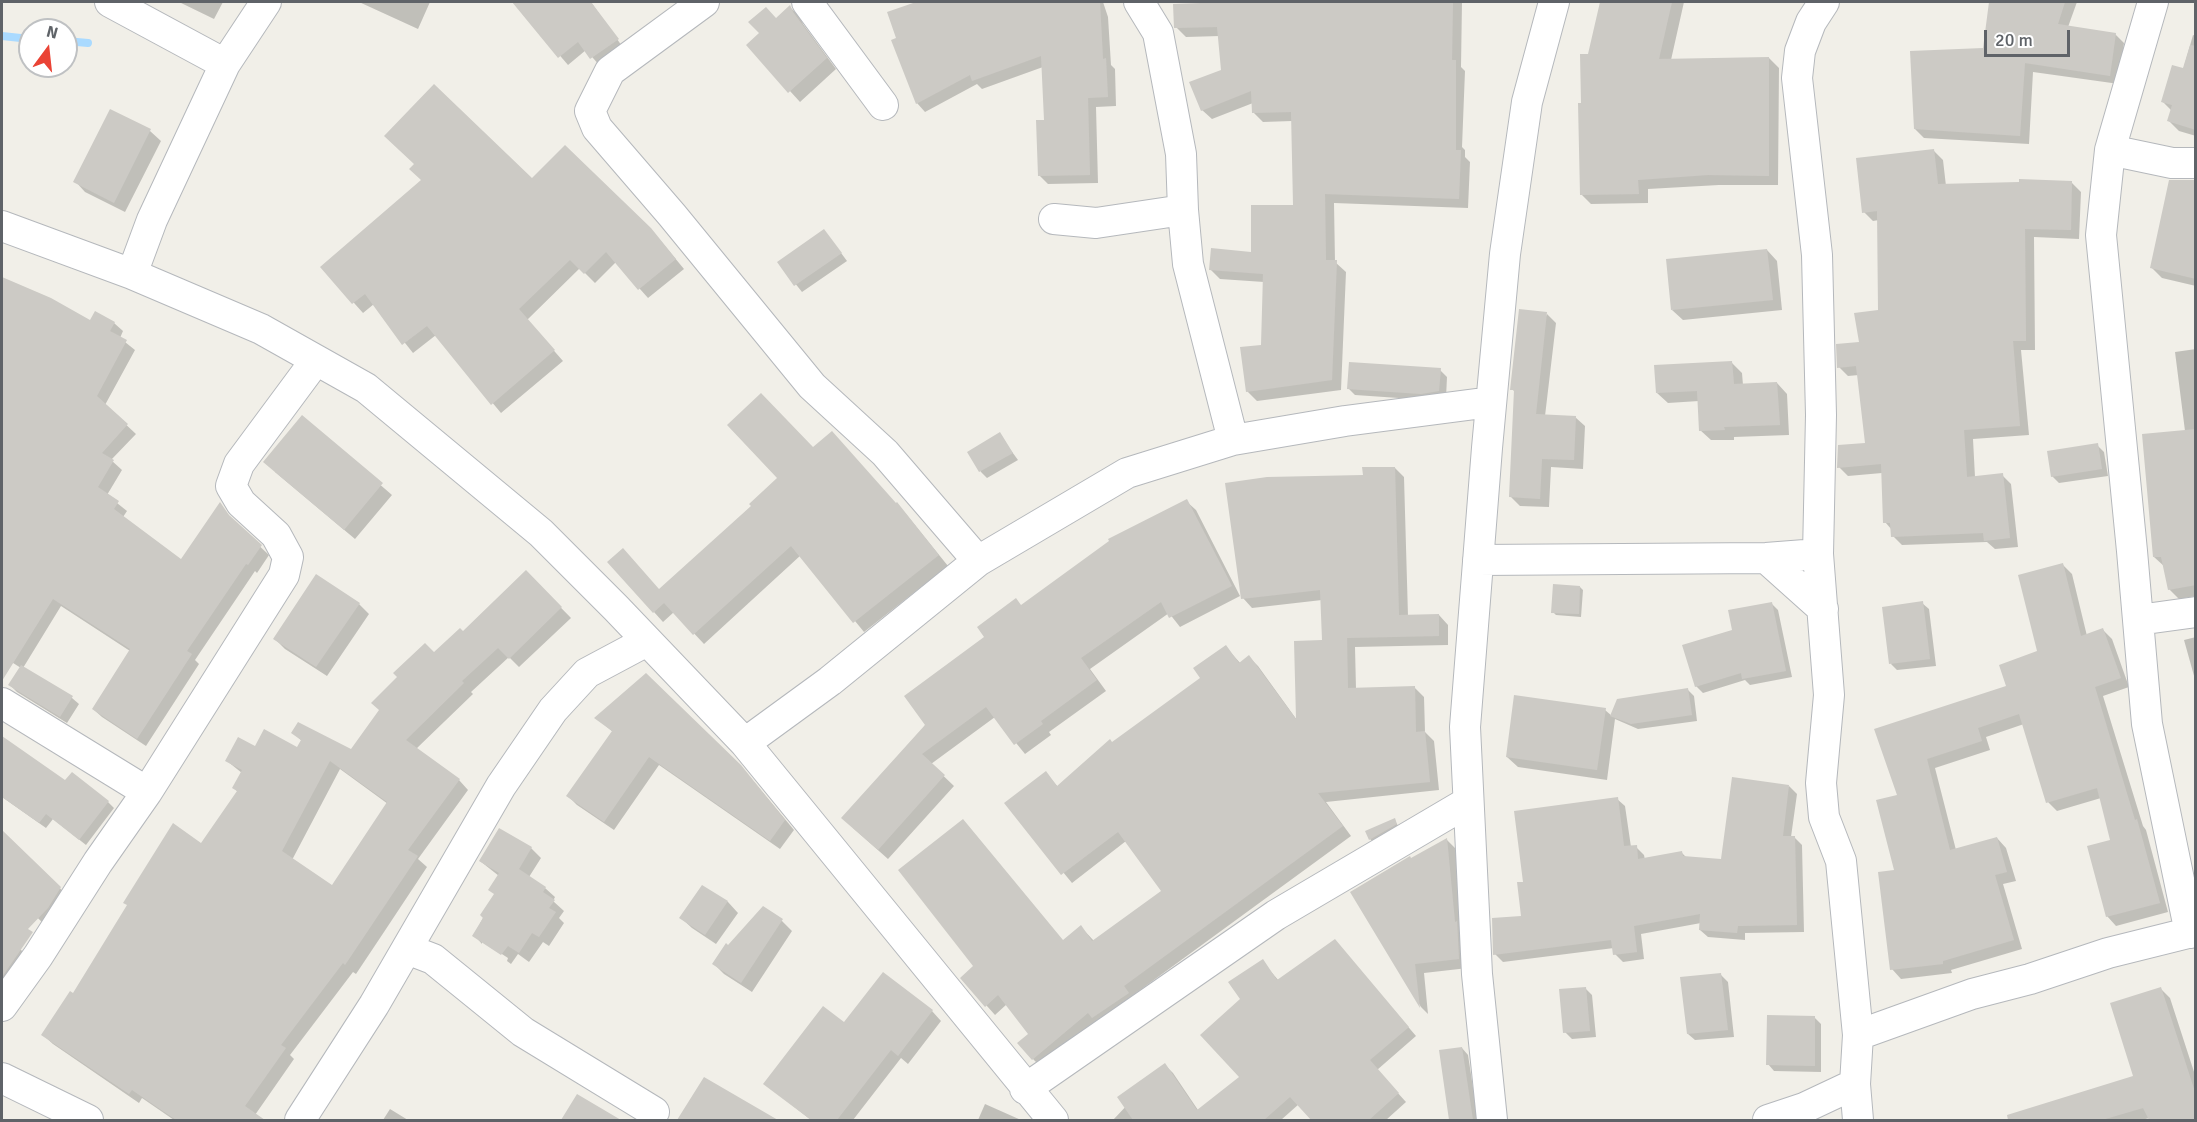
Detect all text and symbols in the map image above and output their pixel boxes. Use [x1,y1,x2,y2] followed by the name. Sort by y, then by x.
[18,18,78,78] north arrow
[1987,18,2072,56] scale bar
[44,21,60,44] text: N
[1995,29,2033,51] text: 20 m

